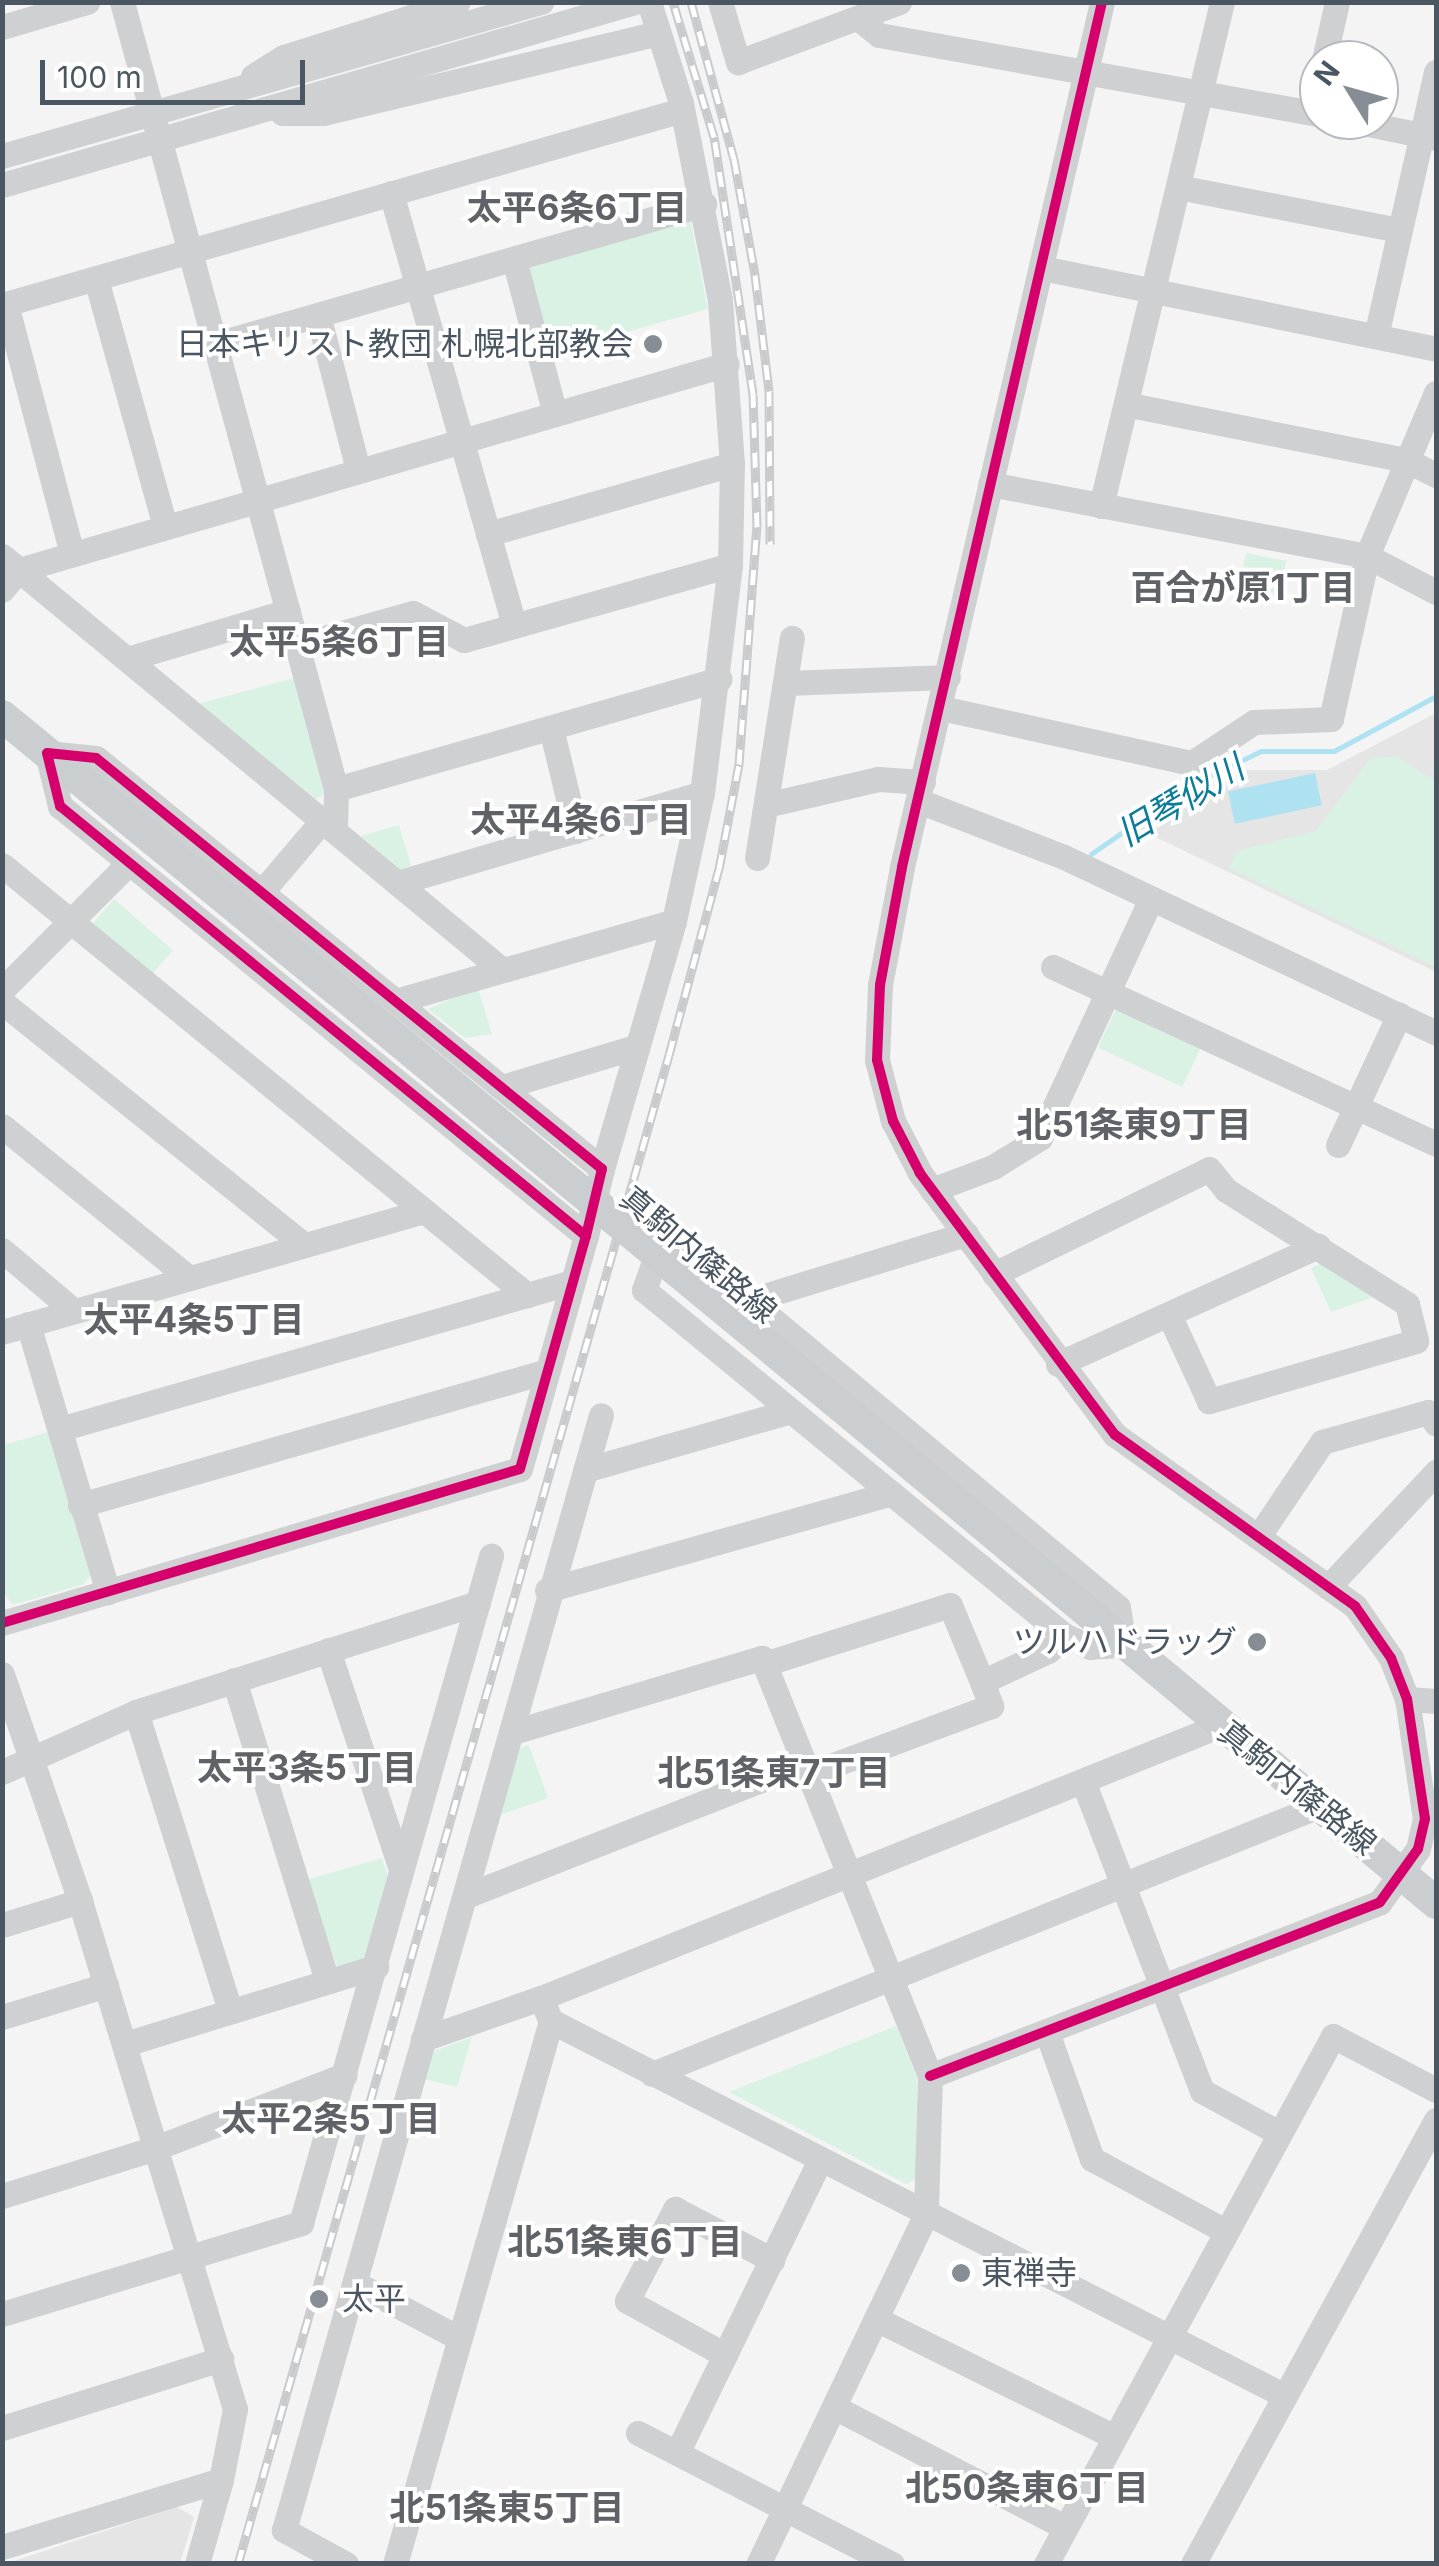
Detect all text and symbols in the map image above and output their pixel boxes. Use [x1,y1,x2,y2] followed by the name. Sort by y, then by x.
[45,40,310,102] scale bar
[1299,40,1399,140] north arrow
[1307,54,1347,92] text: N
[57,59,142,95] text: 100 m
[467,186,687,228] district label: 太平6条6丁目
[176,325,633,363] place label: 日本キリスト教団 札幌北部教会
[642,333,664,355] marker: 日本キリスト教団 札幌北部教会
[1130,566,1356,608] district label: 百合が原1丁目
[229,620,449,662] district label: 太平5条6丁目
[1109,746,1251,854] water label: 旧琴似川
[470,798,692,840] district label: 太平4条6丁目
[1016,1103,1252,1145] district label: 北51条東9丁目
[612,1179,784,1331] street label: 真駒内篠路線
[83,1298,305,1340] district label: 太平4条5丁目
[1013,1623,1237,1661] place label: ツルハドラッグ
[1246,1631,1268,1653] marker: ツルハドラッグ
[1210,1713,1384,1863] street label: 真駒内篠路線
[197,1746,417,1788] district label: 太平3条5丁目
[658,1751,890,1793] district label: 北51条東7丁目
[221,2097,441,2139] district label: 太平2条5丁目
[507,2220,743,2262] district label: 北51条東6丁目
[981,2254,1077,2292] place label: 東禅寺
[950,2262,972,2284] marker: 東禅寺
[342,2280,406,2318] place label: 太平
[306,2286,332,2312] marker: 太平
[905,2466,1149,2508] district label: 北50条東6丁目
[390,2486,624,2528] district label: 北51条東5丁目

